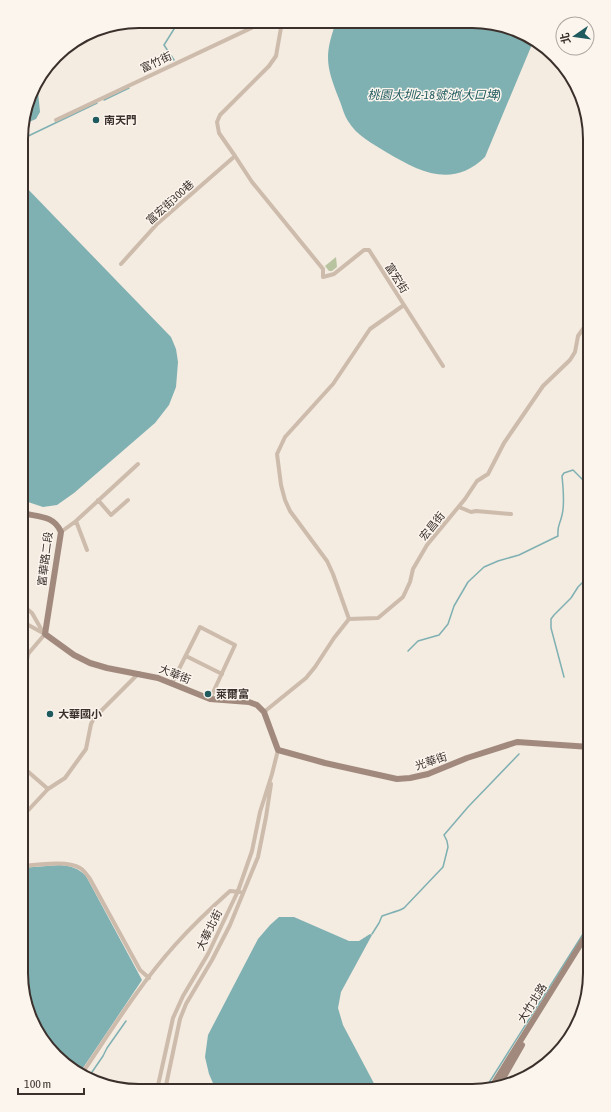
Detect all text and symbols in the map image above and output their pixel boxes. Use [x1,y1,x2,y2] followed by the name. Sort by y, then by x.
[555,16,595,56] north arrow
[558,32,572,45] text: 北
[139,50,173,74] street label: 富竹街
[367,88,501,102] water label: 桃園大圳2-18號池(大口埤)
[104,114,137,126] place label: 南天門
[91,115,101,125] marker: 南天門
[144,178,196,226] street label: 富宏街300巷
[383,261,411,295] street label: 富宏街
[417,509,447,543] street label: 宏昌街
[36,531,54,587] street label: 富華路二段
[157,662,193,686] street label: 大華街
[216,688,249,700] place label: 萊爾富
[203,689,213,699] marker: 萊爾富
[58,708,102,720] place label: 大華國小
[45,709,55,719] marker: 大華國小
[413,750,449,772] street label: 光華街
[194,908,224,952] street label: 大華北街
[515,981,549,1025] street label: 大竹北路
[18,1070,84,1096] scale bar
[24,1077,51,1091] text: 100 m

